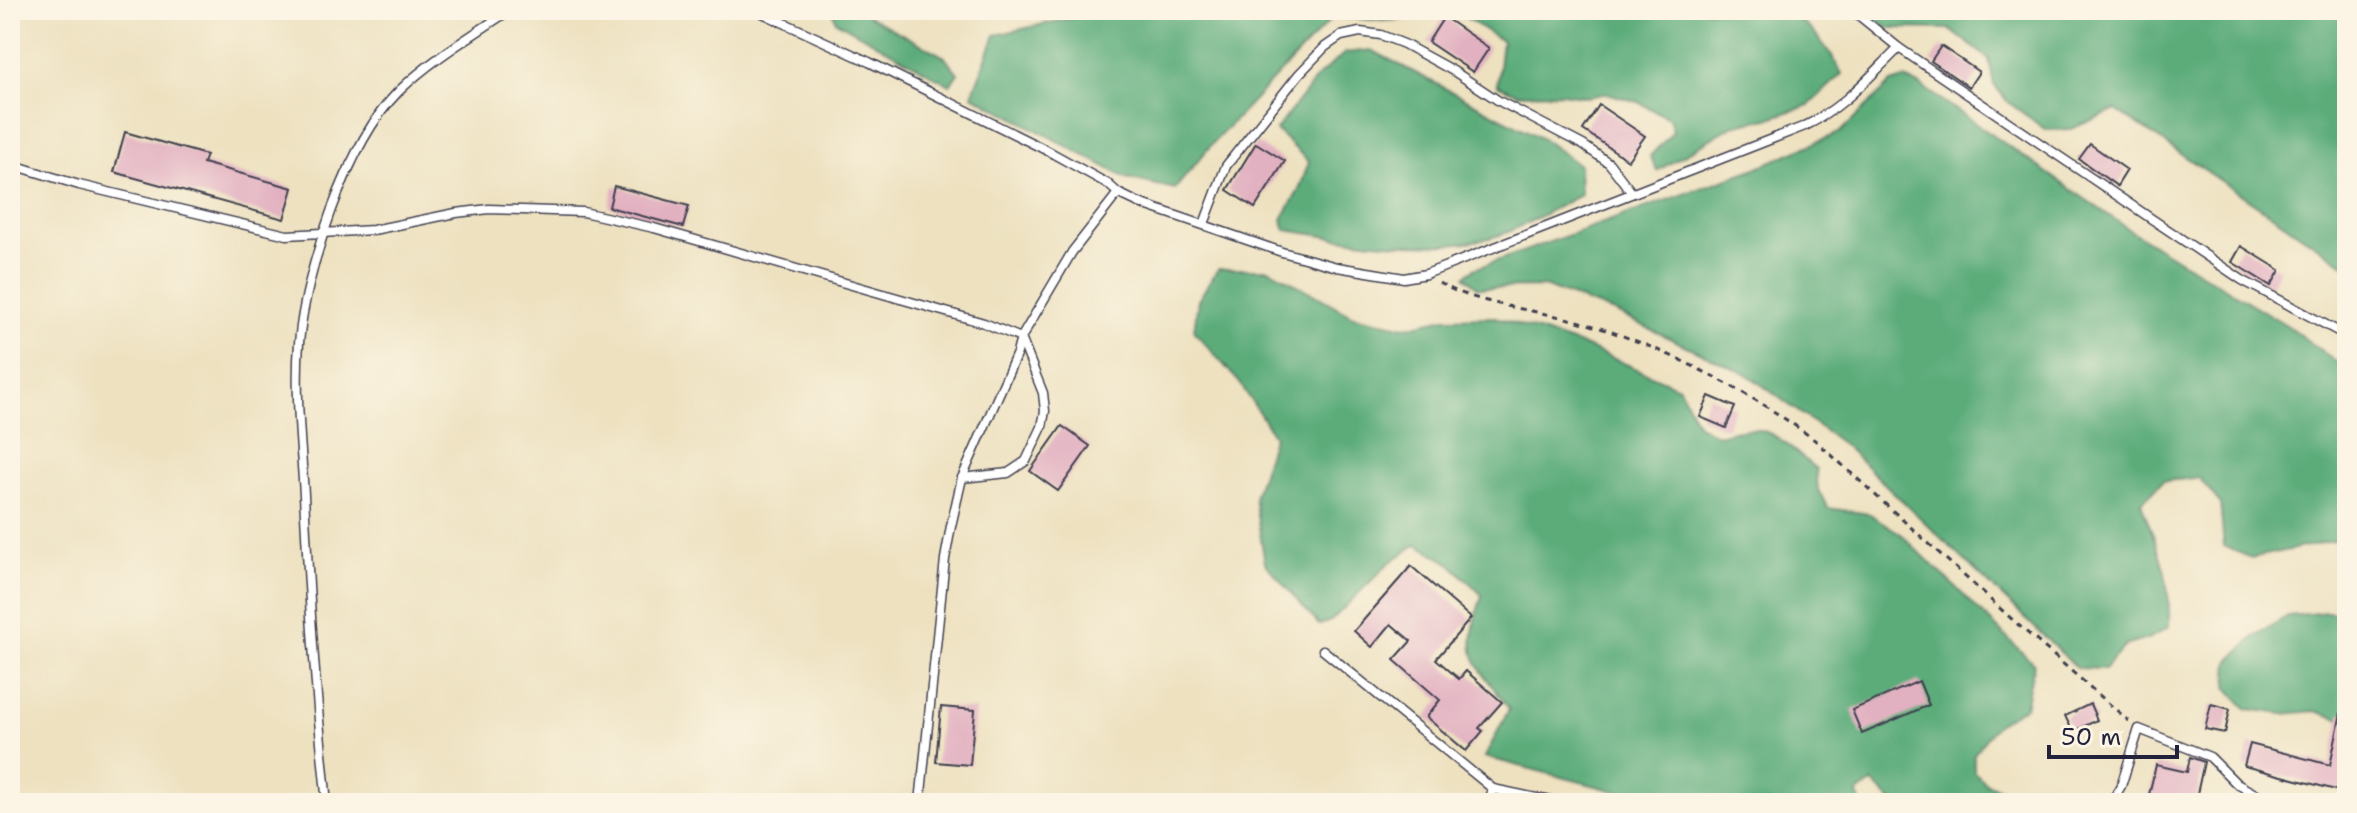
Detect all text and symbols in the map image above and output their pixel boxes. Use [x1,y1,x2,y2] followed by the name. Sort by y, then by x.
[2049,709,2177,759] scale bar
[2061,721,2121,753] text: 50 m

